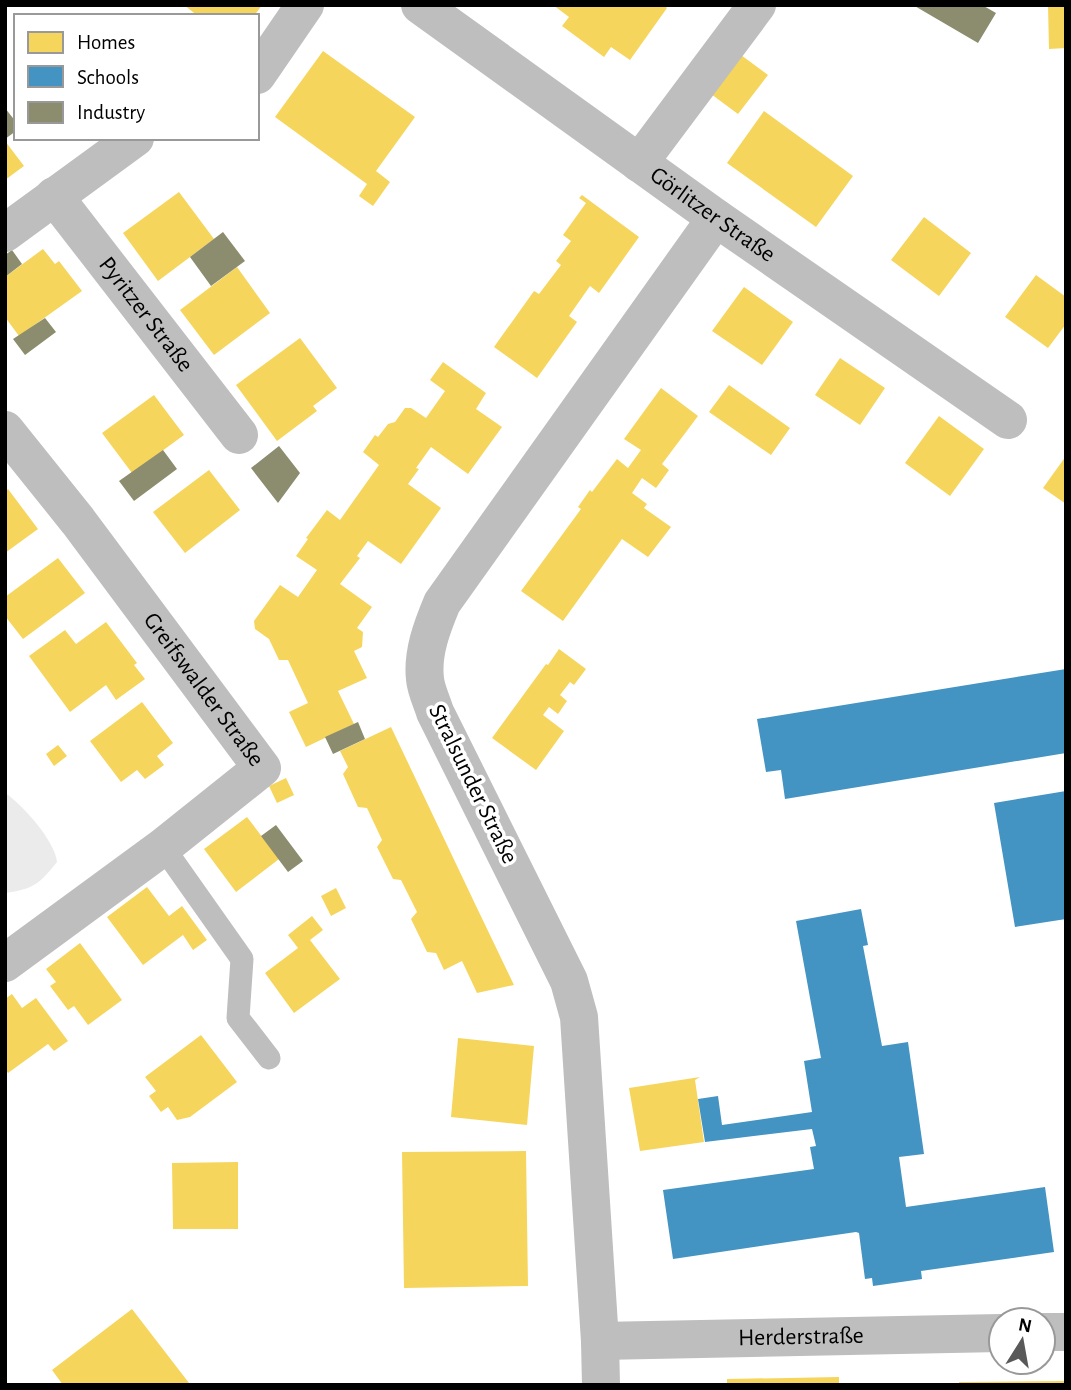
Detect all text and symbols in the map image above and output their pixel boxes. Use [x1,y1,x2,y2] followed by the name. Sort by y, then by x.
[14,14,259,140] legend
[77,32,135,53] text: Homes
[77,67,139,88] text: Schools
[77,102,145,123] text: Industry
[646,163,779,267] street label: Görlitzer Straße
[94,253,198,377] street label: Pyritzer Straße
[139,608,268,771] street label: Greifswalder Straße
[424,701,522,867] street label: Stralsunder Straße
[987,1306,1057,1376] north arrow
[1017,1315,1033,1336] text: N
[738,1324,864,1350] street label: Herderstraße

